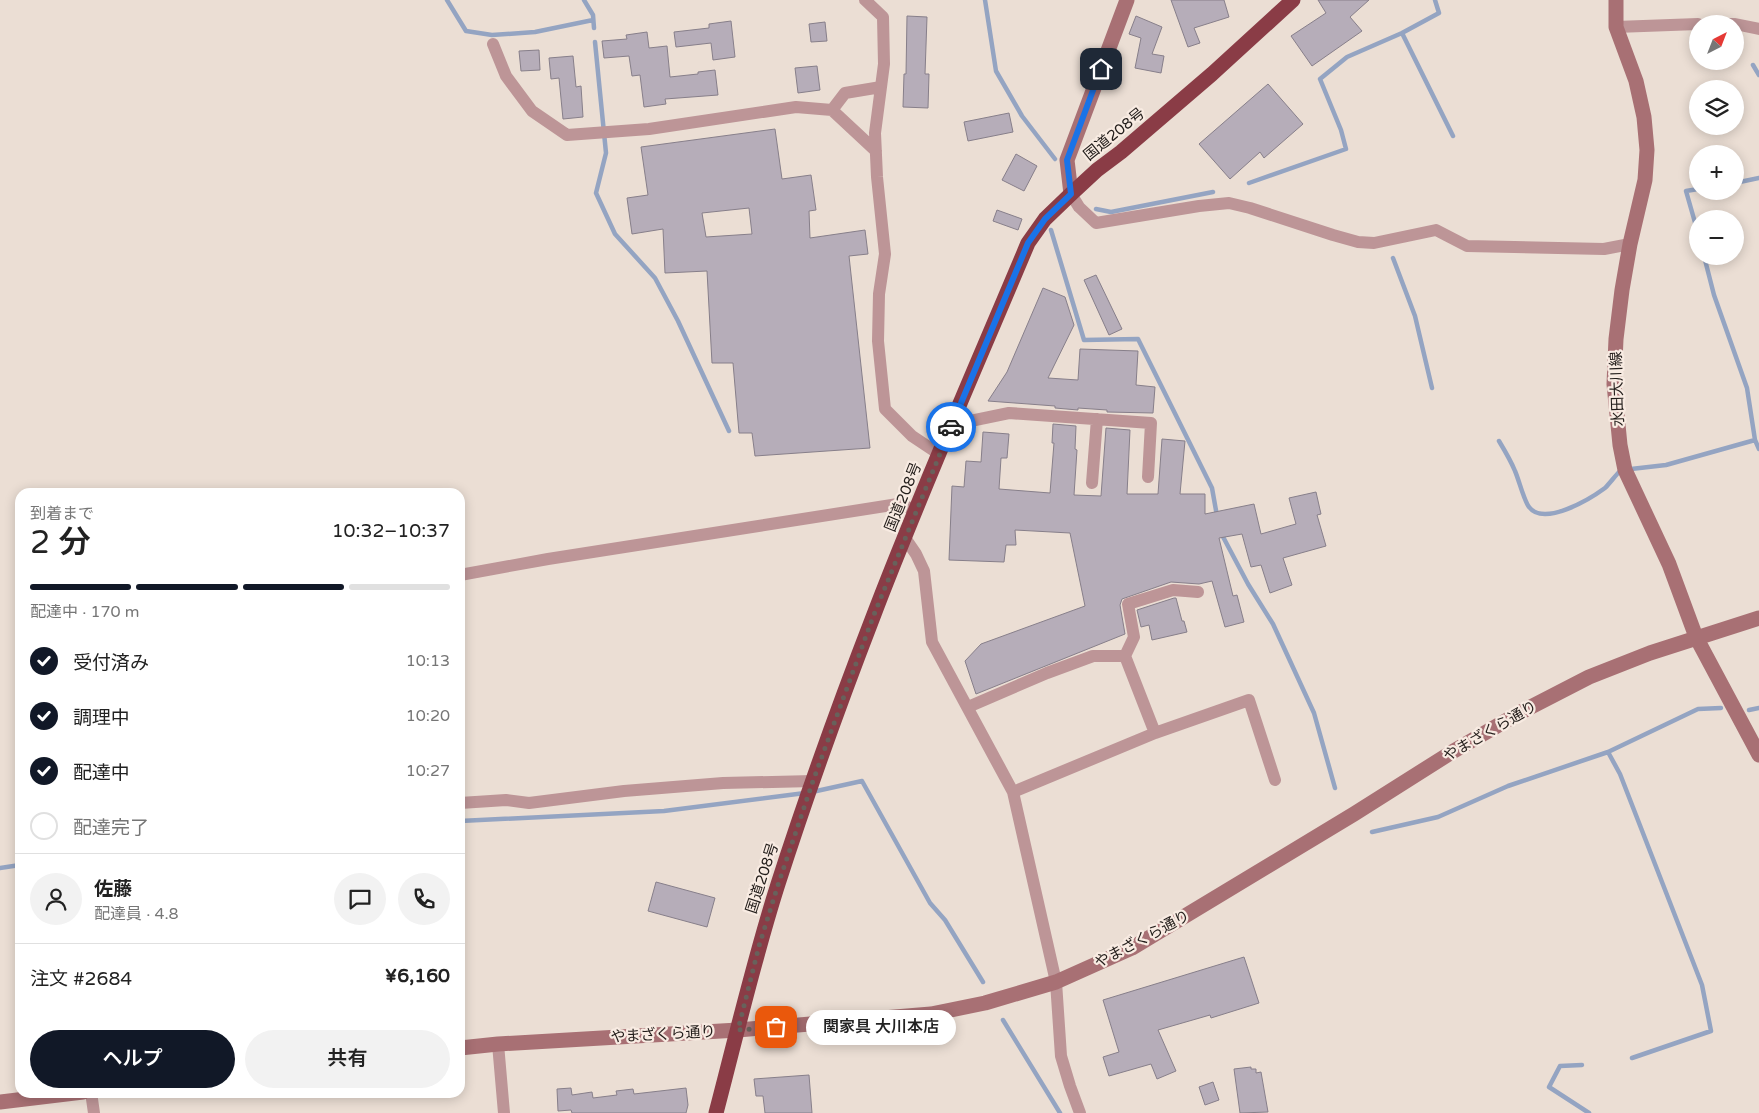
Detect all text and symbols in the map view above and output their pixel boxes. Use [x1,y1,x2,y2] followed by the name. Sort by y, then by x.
[1689,15,1744,70] north arrow
[1689,15,1744,265] map controls
[1080,48,1122,90] pin
[1087,55,1115,83] icon: home
[1689,80,1744,135] button: layers
[1080,104,1148,164] street label: 国道208号
[1689,145,1744,200] button: +
[1689,210,1744,265] button: −
[1607,351,1627,427] street label: 水田大川線
[926,402,976,452] courier
[937,413,965,441] icon: car
[881,460,925,534] street label: 国道208号
[30,504,94,524] text: 到着まで
[332,520,450,542] text: 10:32–10:37
[30,524,90,562] text: 2 分
[30,602,139,622] text: 配達中 · 170 m
[30,647,58,675] icon: check
[406,651,450,671] text: 10:13
[73,652,149,674] text: 受付済み
[1440,697,1540,765] street label: やまざくら通り
[30,702,58,730] icon: check
[406,706,450,726] text: 10:20
[73,707,130,729] text: 調理中
[30,757,58,785] icon: check
[406,761,450,781] text: 10:27
[73,762,130,784] text: 配達中
[73,817,149,839] text: 配達完了
[742,840,782,916] street label: 国道208号
[30,873,82,925] button: person
[334,873,386,925] button: chat
[398,873,450,925] button: phone
[94,878,132,900] text: 佐藤
[94,904,179,924] text: 配達員 · 4.8
[1091,906,1193,972] street label: やまざくら通り
[385,965,450,987] text: ¥6,160
[30,968,132,990] text: 注文 #2684
[755,1006,797,1048] pin
[806,1010,956,1044] callout: 関家具 大川本店
[762,1013,790,1041] icon: bag
[823,1017,939,1037] text: 関家具 大川本店
[610,1022,716,1046] street label: やまざくら通り
[30,1030,235,1088] button: ヘルプ
[245,1030,450,1088] button: 共有

